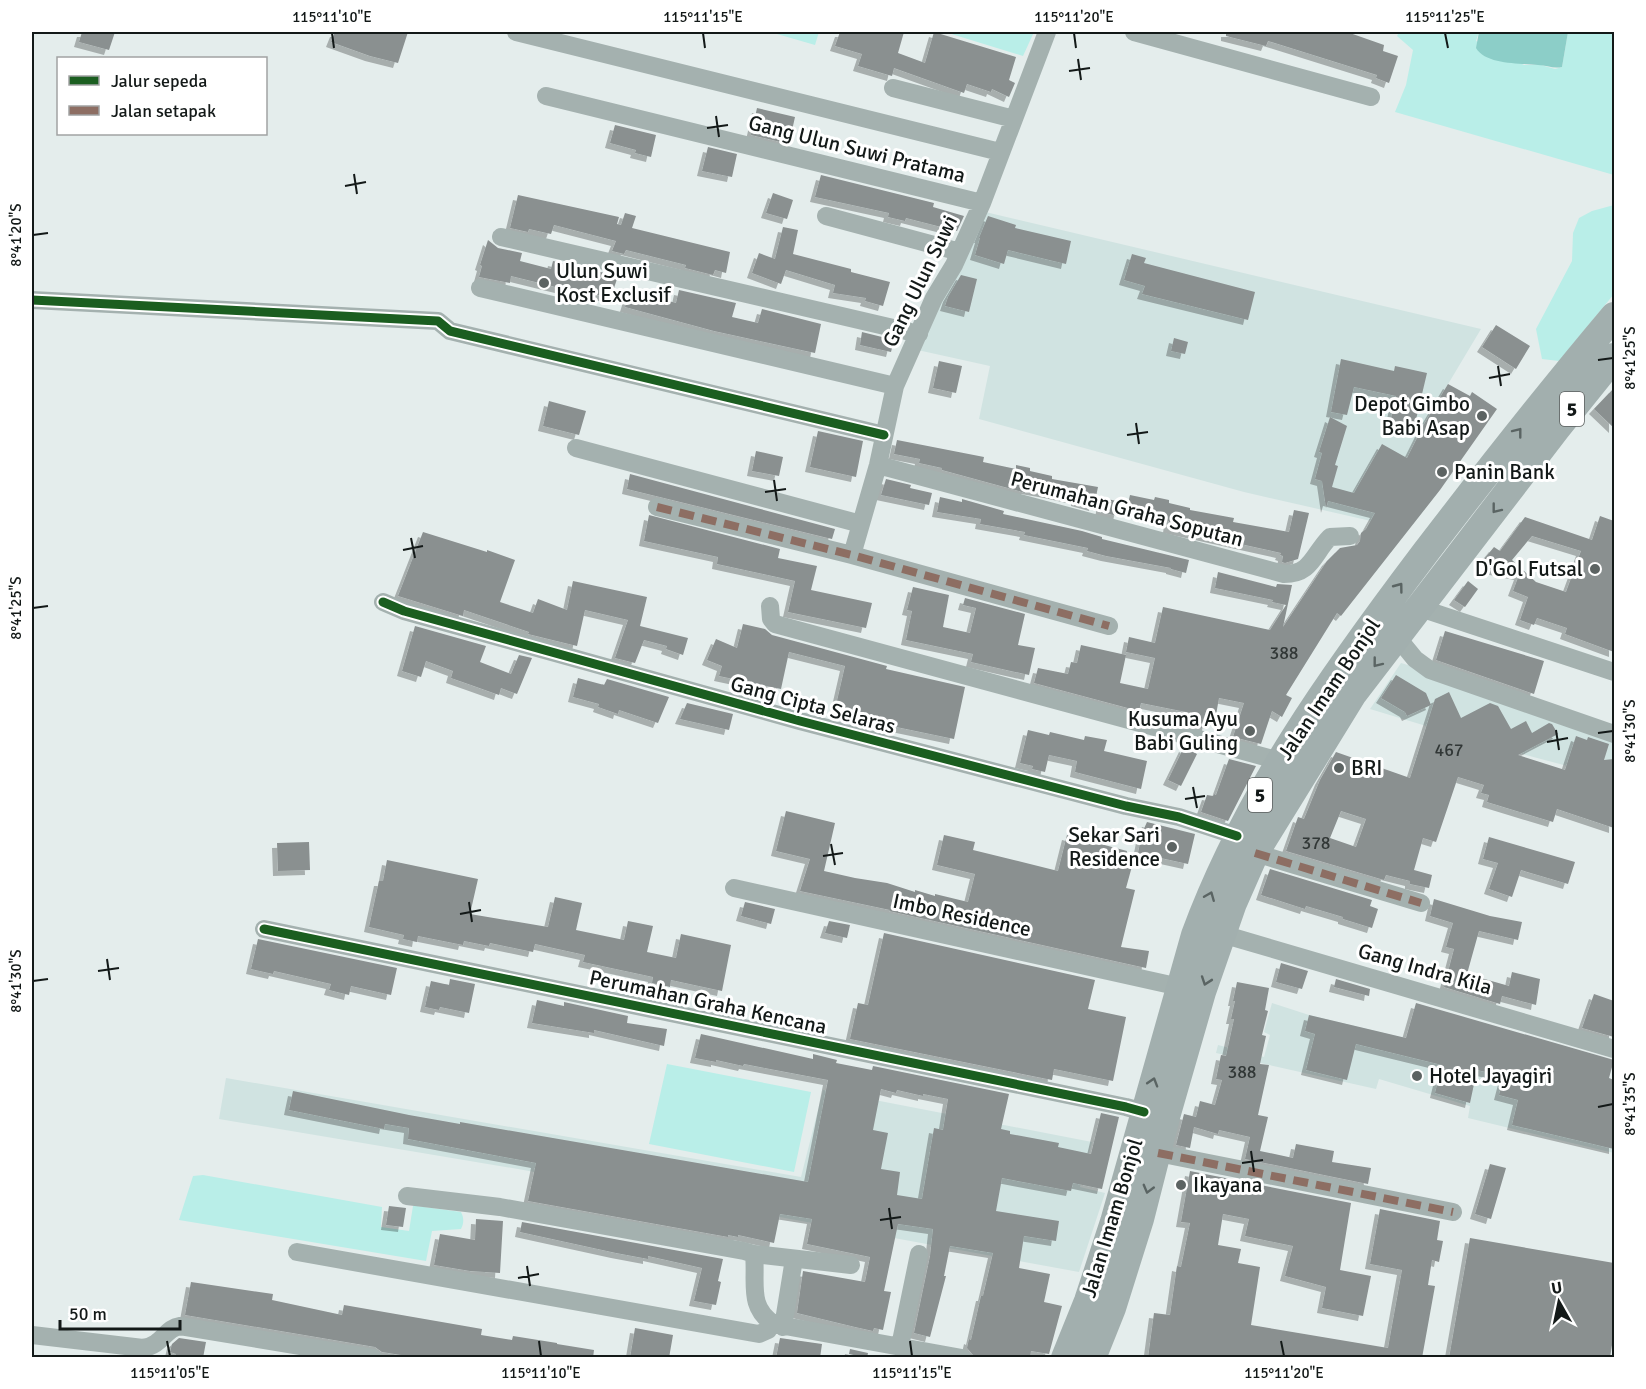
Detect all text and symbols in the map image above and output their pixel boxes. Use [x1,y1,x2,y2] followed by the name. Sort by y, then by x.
[292,8,372,26] text: 115°11'10"E
[663,8,743,26] text: 115°11'15"E
[1034,8,1114,26] text: 115°11'20"E
[1405,8,1485,26] text: 115°11'25"E
[57,57,267,135] legend
[111,70,207,92] text: Jalur sepeda
[111,100,216,122] text: Jalan setapak
[746,109,968,189] street label: Gang Ulun Suwi Pratama
[7,203,25,267] text: 8°41'20"S
[877,211,963,351] street label: Gang Ulun Suwi
[556,258,672,308] place label: Ulun Suwi Kost Exclusif
[537,276,551,290] marker: Ulun Suwi Kost Exclusif
[1621,326,1639,390] text: 8°41'25"S
[1354,391,1470,441] place label: Depot Gimbo Babi Asap
[1560,392,1584,426] road number: 5
[1475,409,1489,423] marker: Depot Gimbo Babi Asap
[1510,428,1521,439] one-way arrow
[1454,459,1555,485] place label: Panin Bank
[1008,465,1246,553] street label: Perumahan Graha Soputan
[1435,465,1449,479] marker: Panin Bank
[1492,502,1503,513] one-way arrow
[1475,556,1583,582] place label: D'Gol Futsal
[1588,562,1602,576] marker: D'Gol Futsal
[7,576,25,640] text: 8°41'25"S
[1392,583,1403,594] one-way arrow
[1272,613,1386,765] street label: Jalan Imam Bonjol
[1269,642,1299,664] house number: 388
[1373,657,1384,668] one-way arrow
[728,670,898,740] street label: Gang Cipta Selaras
[1621,699,1639,763] text: 8°41'30"S
[1128,706,1238,756] place label: Kusuma Ayu Babi Guling
[1243,724,1257,738] marker: Kusuma Ayu Babi Guling
[1434,739,1464,761] house number: 467
[1351,755,1382,781] place label: BRI
[1332,761,1346,775] marker: BRI
[1248,778,1272,812] road number: 5
[1068,822,1160,872] place label: Sekar Sari Residence
[1301,832,1331,854] house number: 378
[1165,840,1179,854] marker: Sekar Sari Residence
[890,888,1034,942] street label: Imbo Residence
[1203,891,1215,902] one-way arrow
[1355,937,1495,1001] street label: Gang Indra Kila
[7,949,25,1013] text: 8°41'30"S
[587,964,829,1040] street label: Perumahan Graha Kencana
[1200,975,1213,986] one-way arrow
[1227,1061,1257,1083] house number: 388
[1429,1063,1552,1089] place label: Hotel Jayagiri
[1410,1069,1424,1083] marker: Hotel Jayagiri
[1621,1072,1639,1136] text: 8°41'35"S
[1146,1077,1158,1088] one-way arrow
[1075,1135,1149,1301] street label: Jalan Imam Bonjol
[1193,1172,1262,1198] place label: Ikayana
[1174,1178,1188,1192] marker: Ikayana
[1143,1183,1155,1194] one-way arrow
[1529,1272,1589,1332] north arrow
[1550,1277,1564,1299] text: U
[60,1293,180,1331] scale bar
[69,1303,107,1325] text: 50 m
[130,1364,210,1382] text: 115°11'05"E
[501,1364,581,1382] text: 115°11'10"E
[872,1364,952,1382] text: 115°11'15"E
[1244,1364,1324,1382] text: 115°11'20"E

